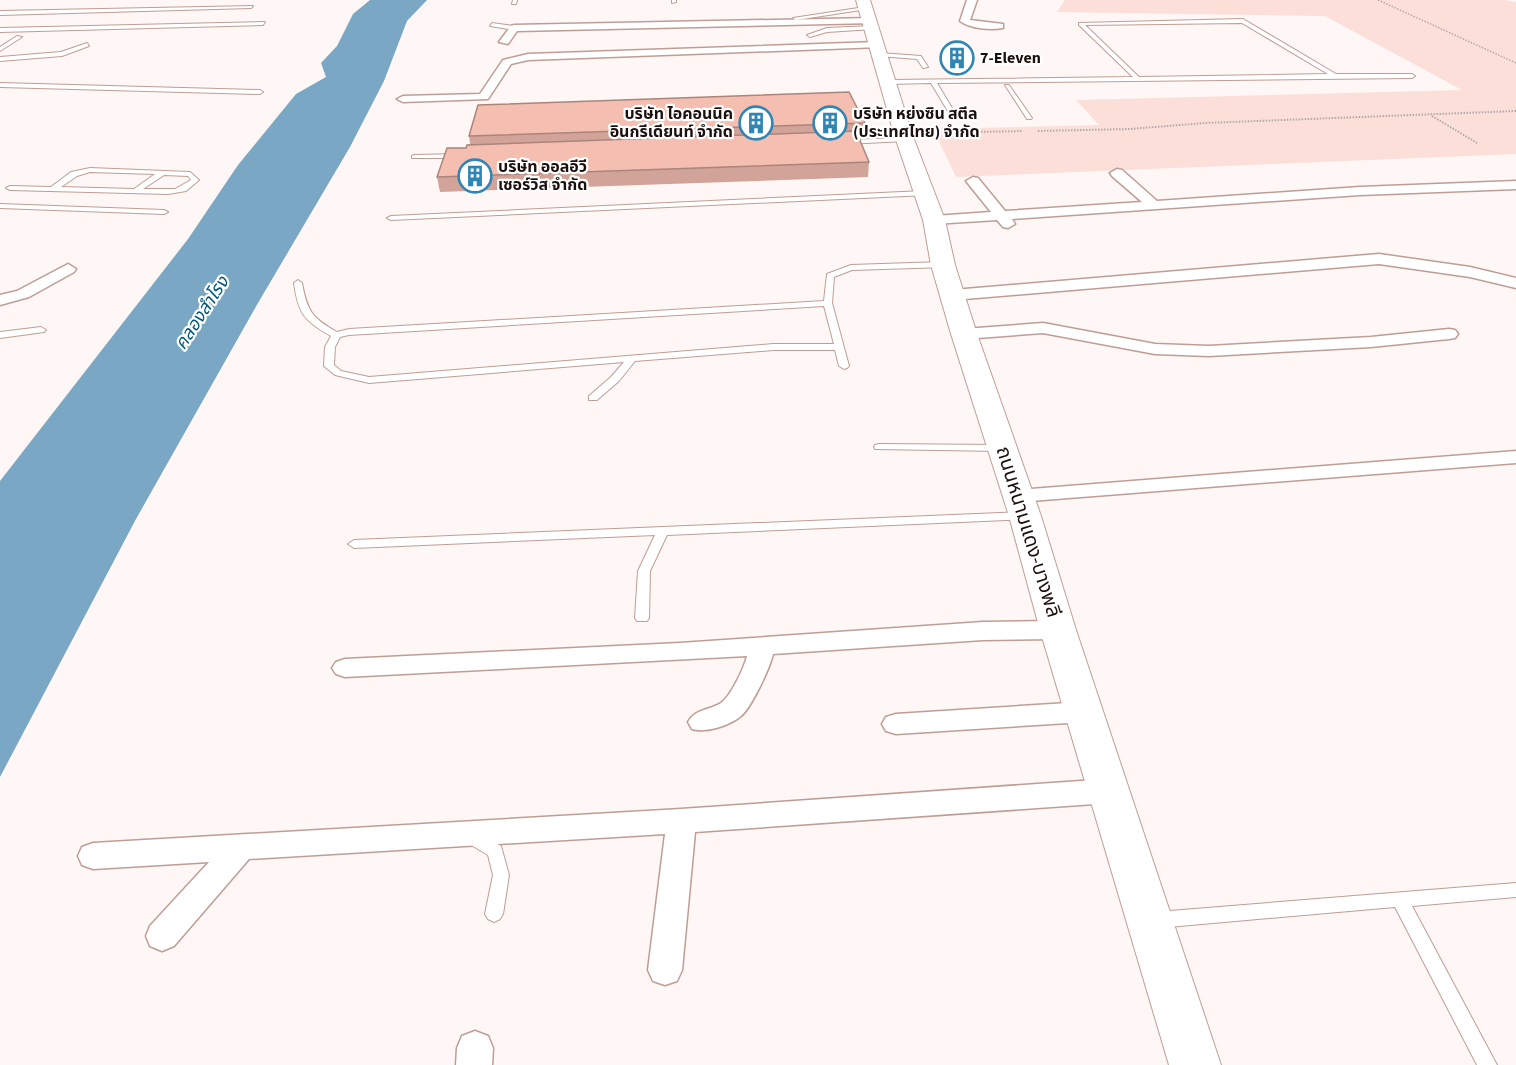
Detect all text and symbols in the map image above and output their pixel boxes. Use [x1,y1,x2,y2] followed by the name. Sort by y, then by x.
[939,40,975,76] building icon: 7-Eleven
[980,47,1041,69] place label: 7-Eleven
[610,103,733,143] place label: บริษัท ไอคอนนิค อินกรีเดียนท์ จำกัด
[853,103,980,143] place label: บริษัท หย่งซิน สตีล (ประเทศไทย) จํากัด
[738,105,774,141] building icon: บริษัท ไอคอนนิค อินกรีเดียนท์ จำกัด
[812,105,848,141] building icon: บริษัท หย่งซิน สตีล (ประเทศไทย) จํากัด
[498,156,587,196] place label: บริษัท ออลอีวี เซอร์วิส จำกัด
[457,158,493,194] building icon: บริษัท ออลอีวี เซอร์วิส จำกัด
[169,270,236,355] water label: คลองสำโรง
[989,443,1067,621] street label: ถนนหนามแดง-บางพลี

